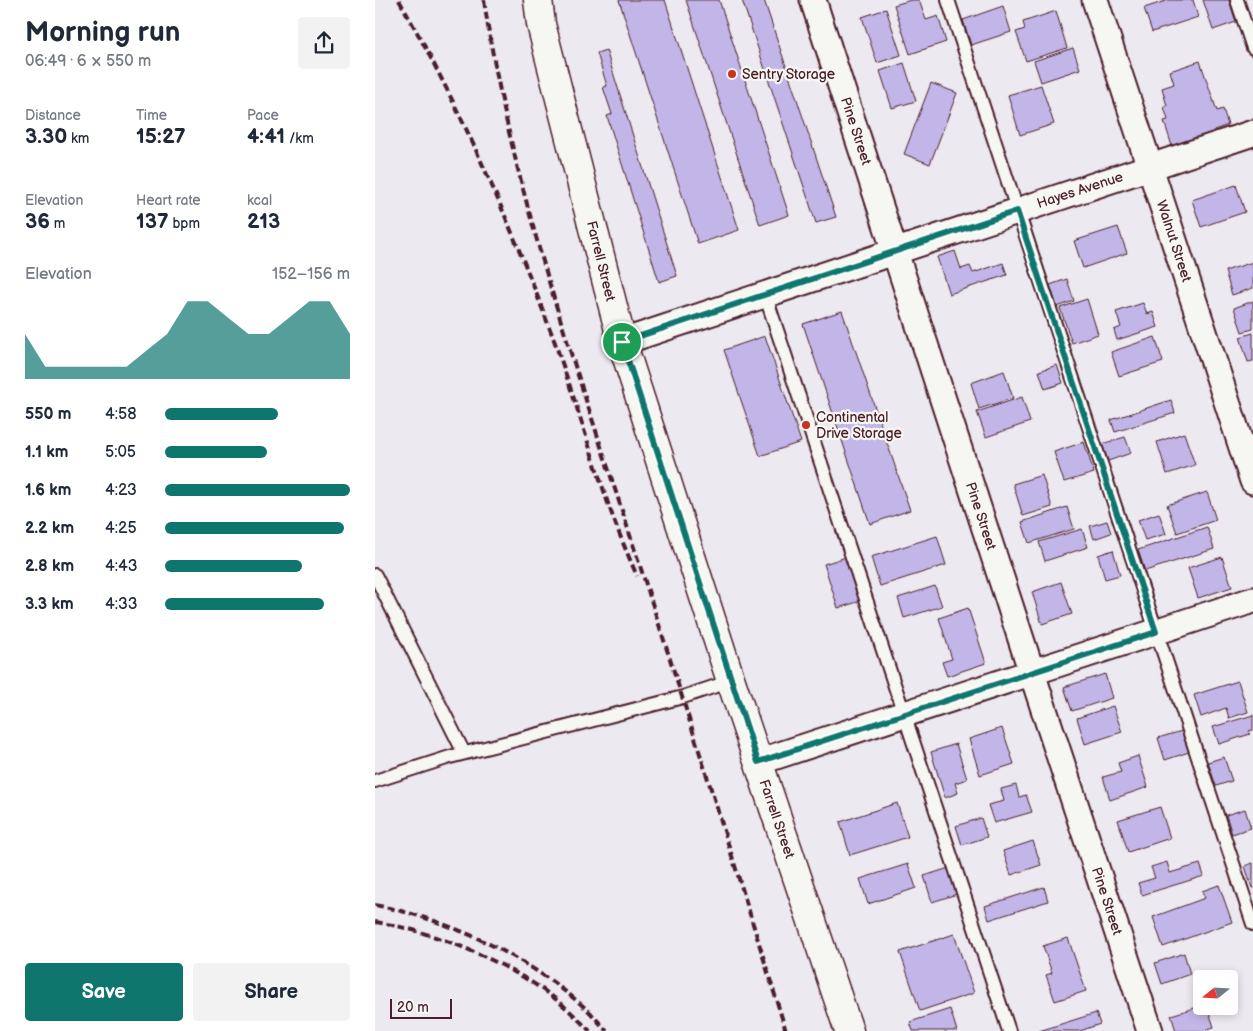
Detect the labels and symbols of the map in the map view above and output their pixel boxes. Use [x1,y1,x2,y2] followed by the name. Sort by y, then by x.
[742,66,835,83] place label: Sentry Storage
[726,68,738,80] marker: Sentry Storage
[837,95,875,168] street label: Pine Street
[1035,168,1125,212] street label: Hayes Avenue
[1153,198,1195,285] street label: Walnut Street
[583,219,619,304] street label: Farrell Street
[601,321,643,363] pin
[816,409,902,442] place label: Continental Drive Storage
[800,419,812,431] marker: Continental Drive Storage
[962,480,1000,553] street label: Pine Street
[756,777,799,861] street label: Farrell Street
[1088,865,1126,938] street label: Pine Street
[1193,970,1237,1015] north arrow
[390,996,453,1019] scale bar

